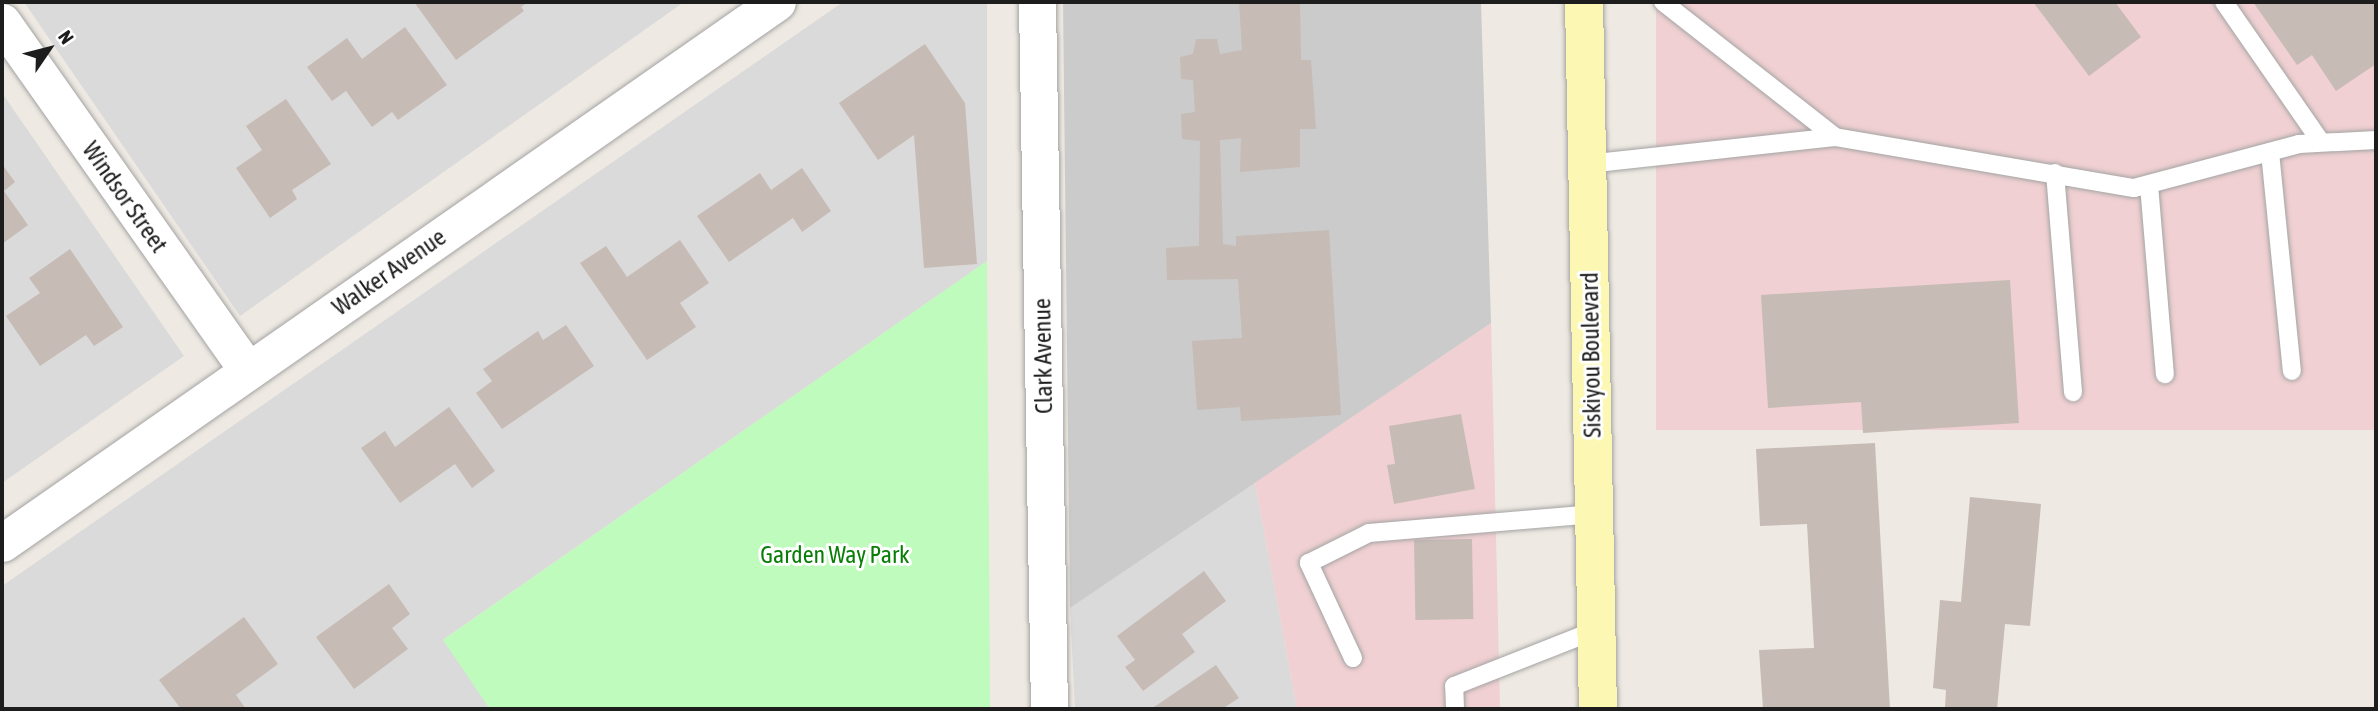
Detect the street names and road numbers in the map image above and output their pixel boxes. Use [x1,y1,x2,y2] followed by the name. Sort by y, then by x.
[76,136,174,258] street label: Windsor Street
[327,222,451,322] street label: Walker Avenue
[1575,272,1607,438] street label: Siskiyou Boulevard
[1028,298,1058,414] street label: Clark Avenue

